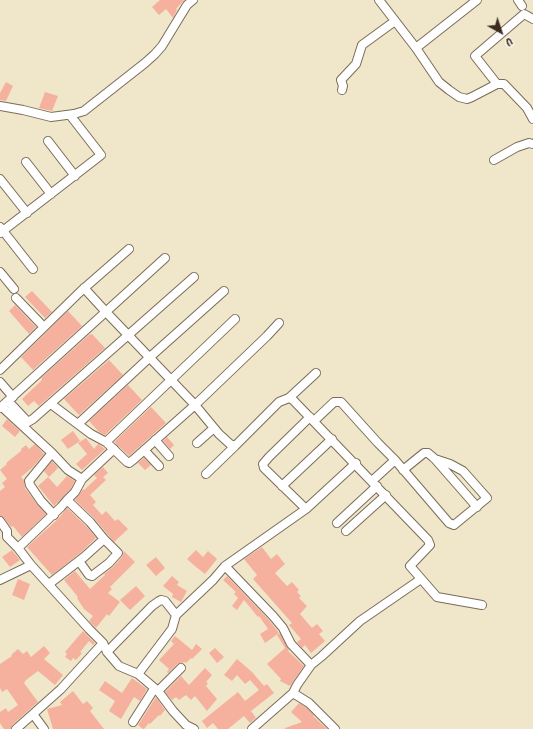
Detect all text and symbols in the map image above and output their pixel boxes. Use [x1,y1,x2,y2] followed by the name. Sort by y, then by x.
[481,12,521,52] north arrow
[500,32,517,50] text: U

